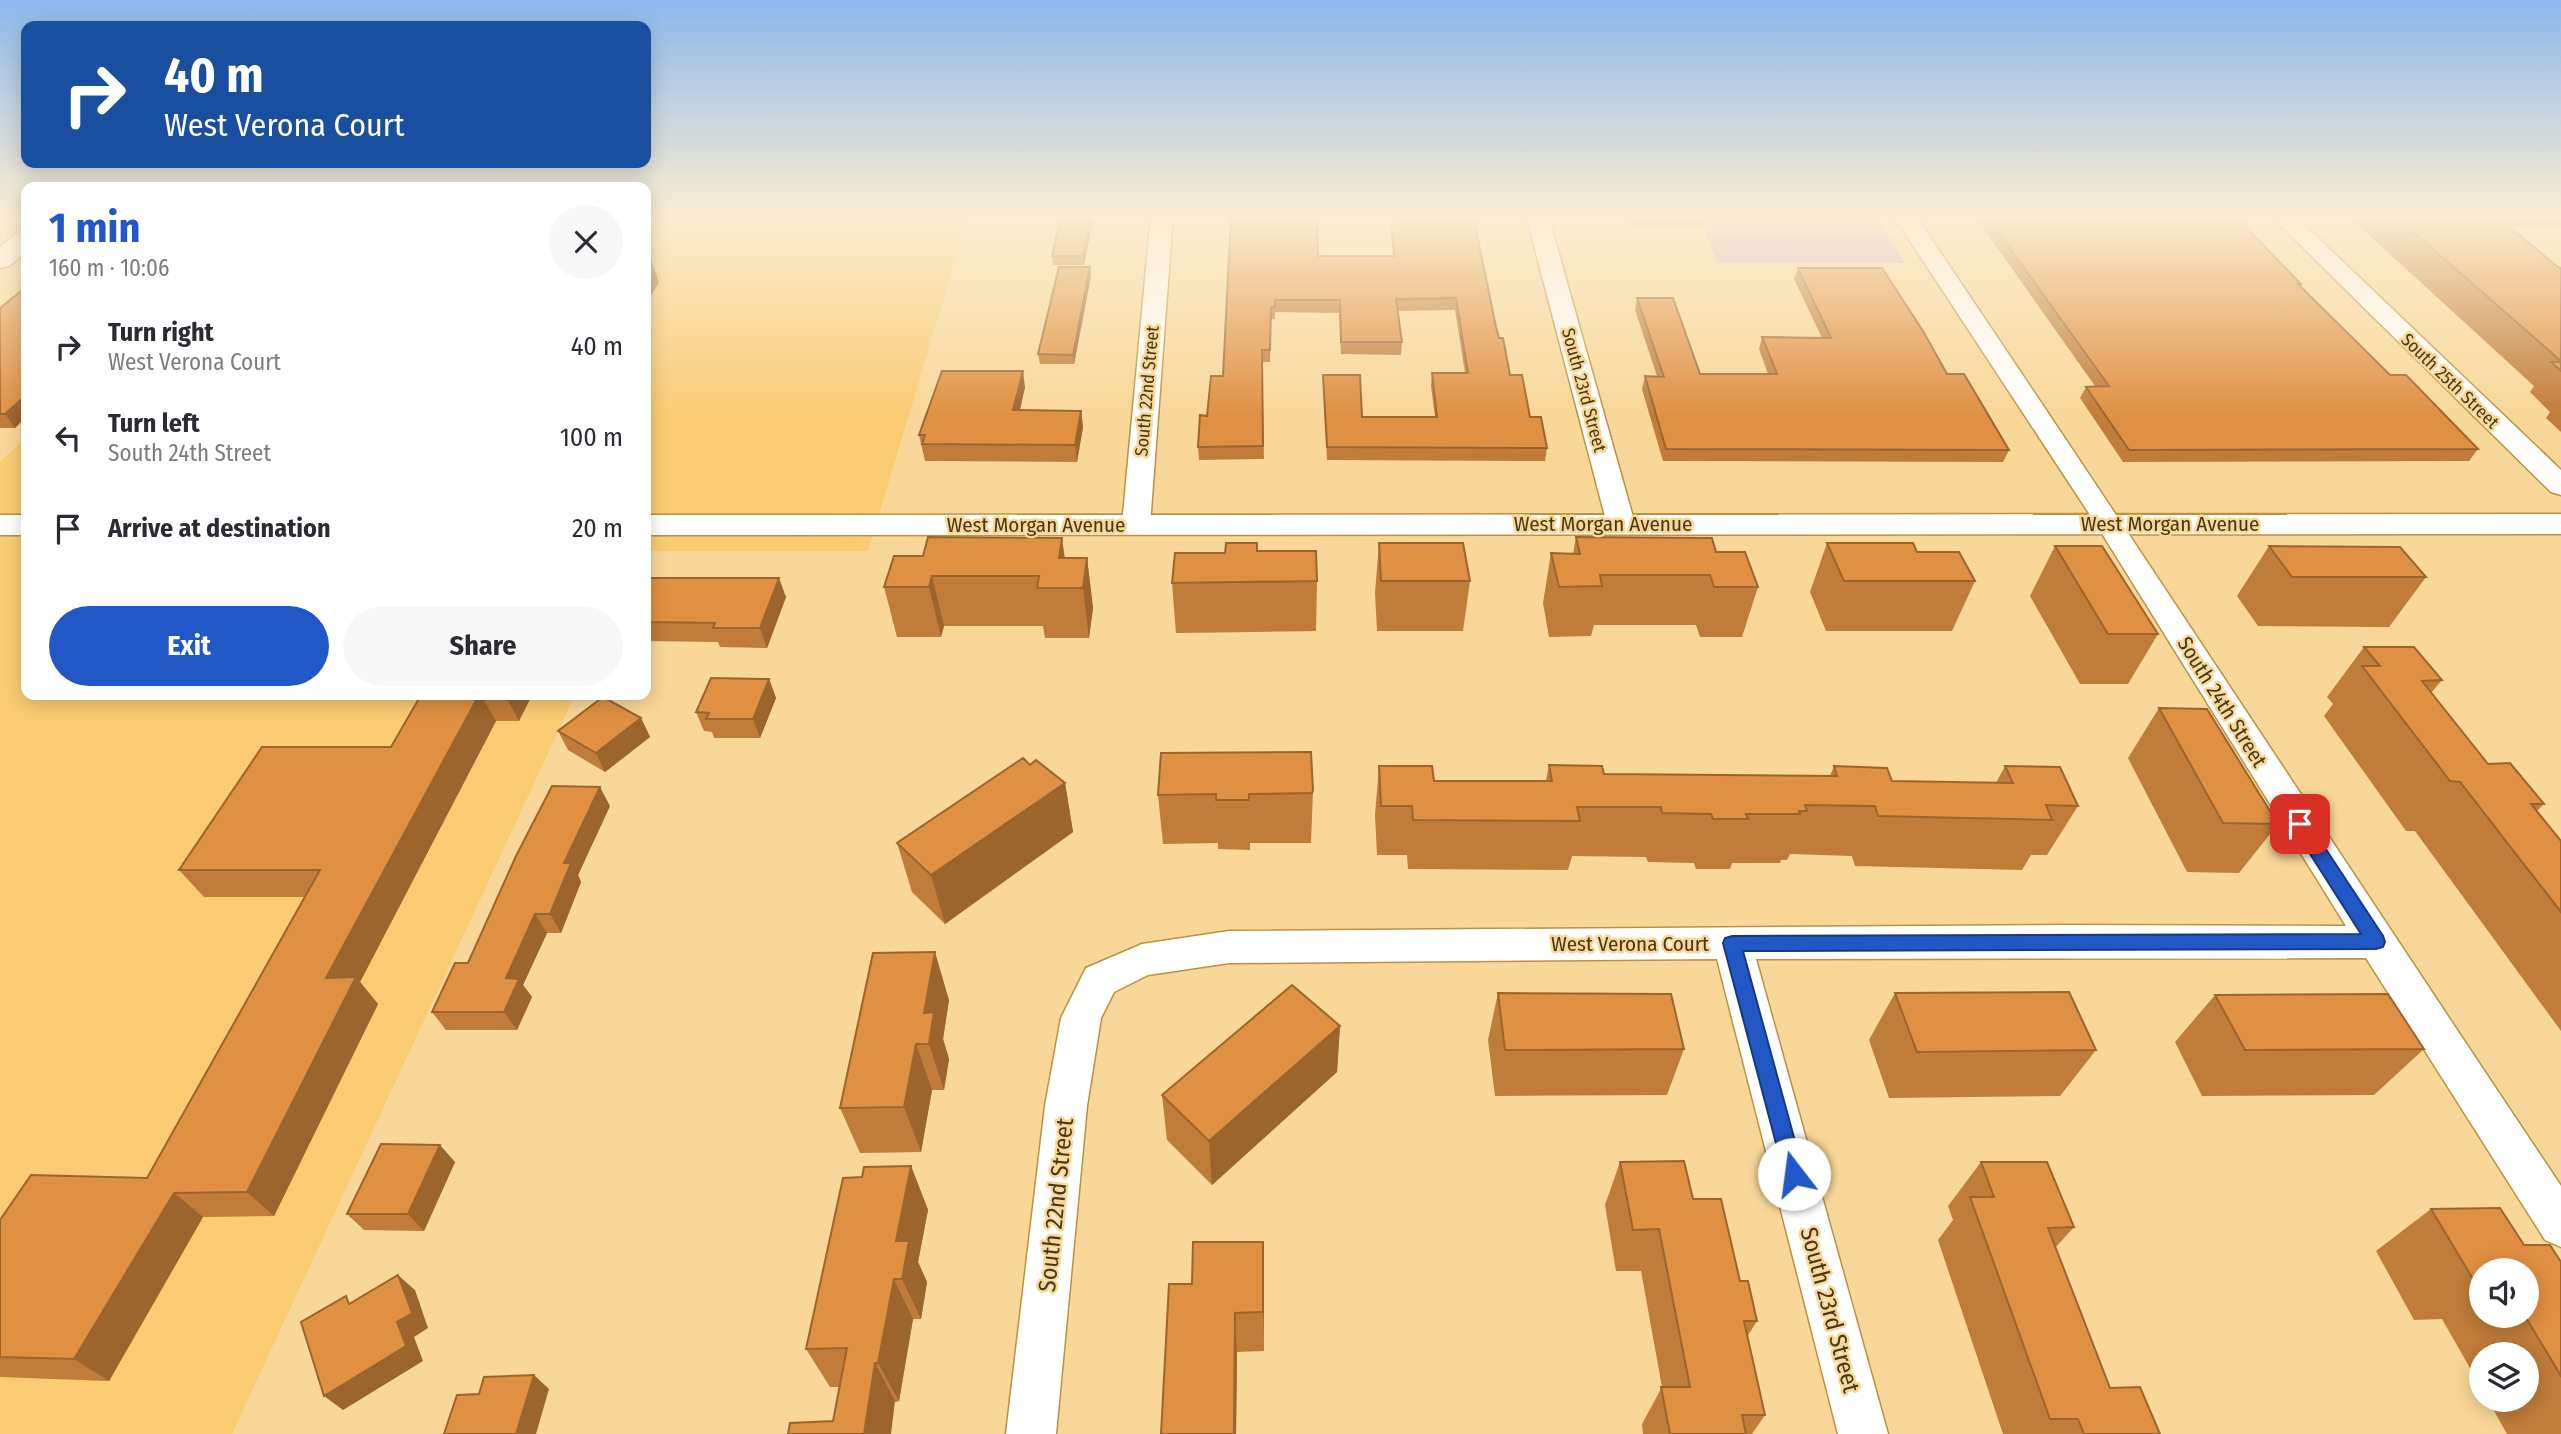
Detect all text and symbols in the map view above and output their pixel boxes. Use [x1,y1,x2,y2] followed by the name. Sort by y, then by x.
[164,46,264,105] text: 40 m
[49,49,140,140] icon: right
[164,106,404,144] text: West Verona Court
[49,203,140,253] text: 1 min
[549,205,623,279] button: close
[49,254,169,282] text: 160 m · 10:06
[108,317,214,348] text: Turn right
[1130,325,1164,457] street label: South 22nd Street
[1557,326,1611,454] street label: South 23rd Street
[49,328,87,366] icon: right
[2397,329,2504,433] street label: South 25th Street
[571,331,623,362] text: 40 m
[108,348,281,376] text: West Verona Court
[108,408,200,439] text: Turn left
[49,419,87,457] icon: left
[560,422,623,453] text: 100 m
[108,439,271,467] text: South 24th Street
[49,510,87,548] icon: arrive
[1514,511,1692,537] street label: West Morgan Avenue
[2081,511,2259,537] street label: West Morgan Avenue
[947,512,1125,538] street label: West Morgan Avenue
[108,513,331,544] text: Arrive at destination
[572,513,623,544] text: 20 m
[49,606,329,686] button: Exit
[343,606,623,686] button: Share
[2172,632,2273,772] street label: South 24th Street
[2270,794,2330,854] pin
[2281,805,2319,843] icon: arrive
[1551,931,1709,957] street label: West Verona Court
[1033,1117,1079,1293] street label: South 22nd Street
[1757,1137,1831,1211] position arrow
[1795,1224,1866,1396] street label: South 23rd Street
[2469,1258,2539,1412] map controls
[2469,1258,2539,1328] button: sound
[2469,1342,2539,1412] button: layers

